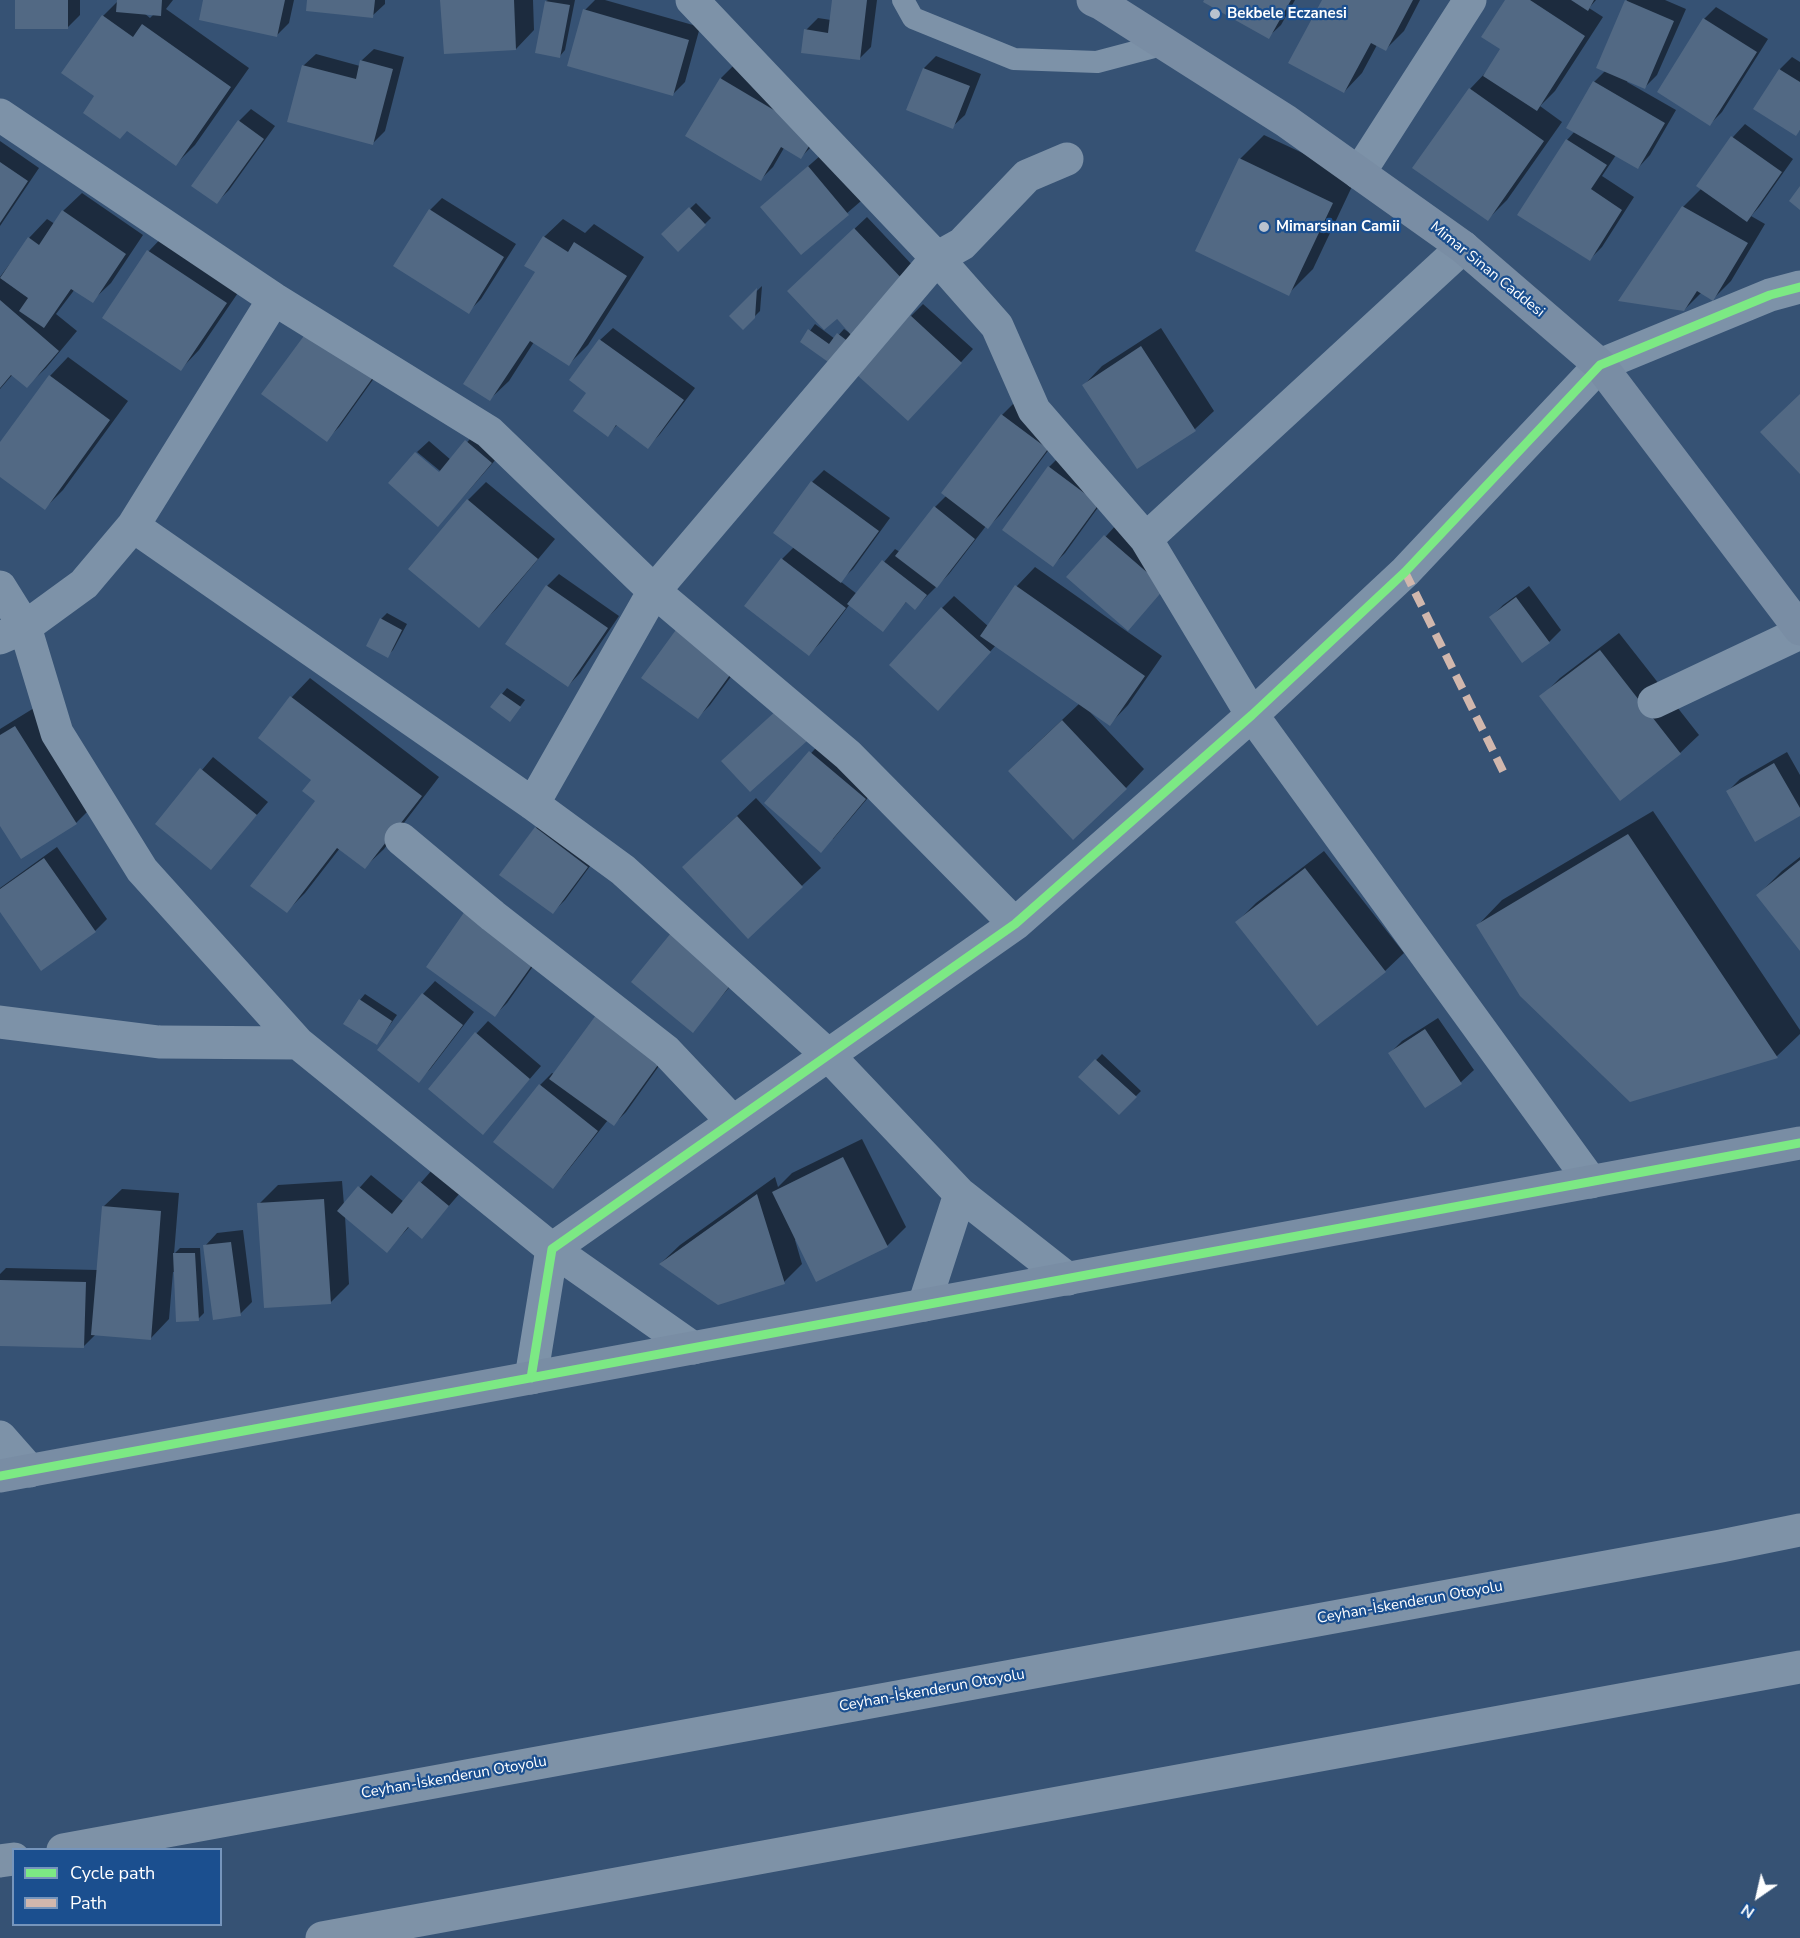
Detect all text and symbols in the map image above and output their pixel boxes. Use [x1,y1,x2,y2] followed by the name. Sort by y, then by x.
[1227,5,1347,23] place label: Bekbele Eczanesi
[1208,7,1222,21] marker: Bekbele Eczanesi
[1276,218,1400,236] place label: Mimarsinan Camii
[1426,218,1548,322] street label: Mimar Sinan Caddesi
[1257,220,1271,234] marker: Mimarsinan Camii
[1316,1578,1504,1628] street label: Ceyhan-İskenderun Otoyolu
[838,1666,1026,1716] street label: Ceyhan-İskenderun Otoyolu
[360,1753,548,1803] street label: Ceyhan-İskenderun Otoyolu
[12,1848,222,1926] legend
[70,1861,155,1885] text: Cycle path
[1728,1866,1788,1926] north arrow
[70,1891,107,1915] text: Path
[1737,1898,1759,1923] text: N

